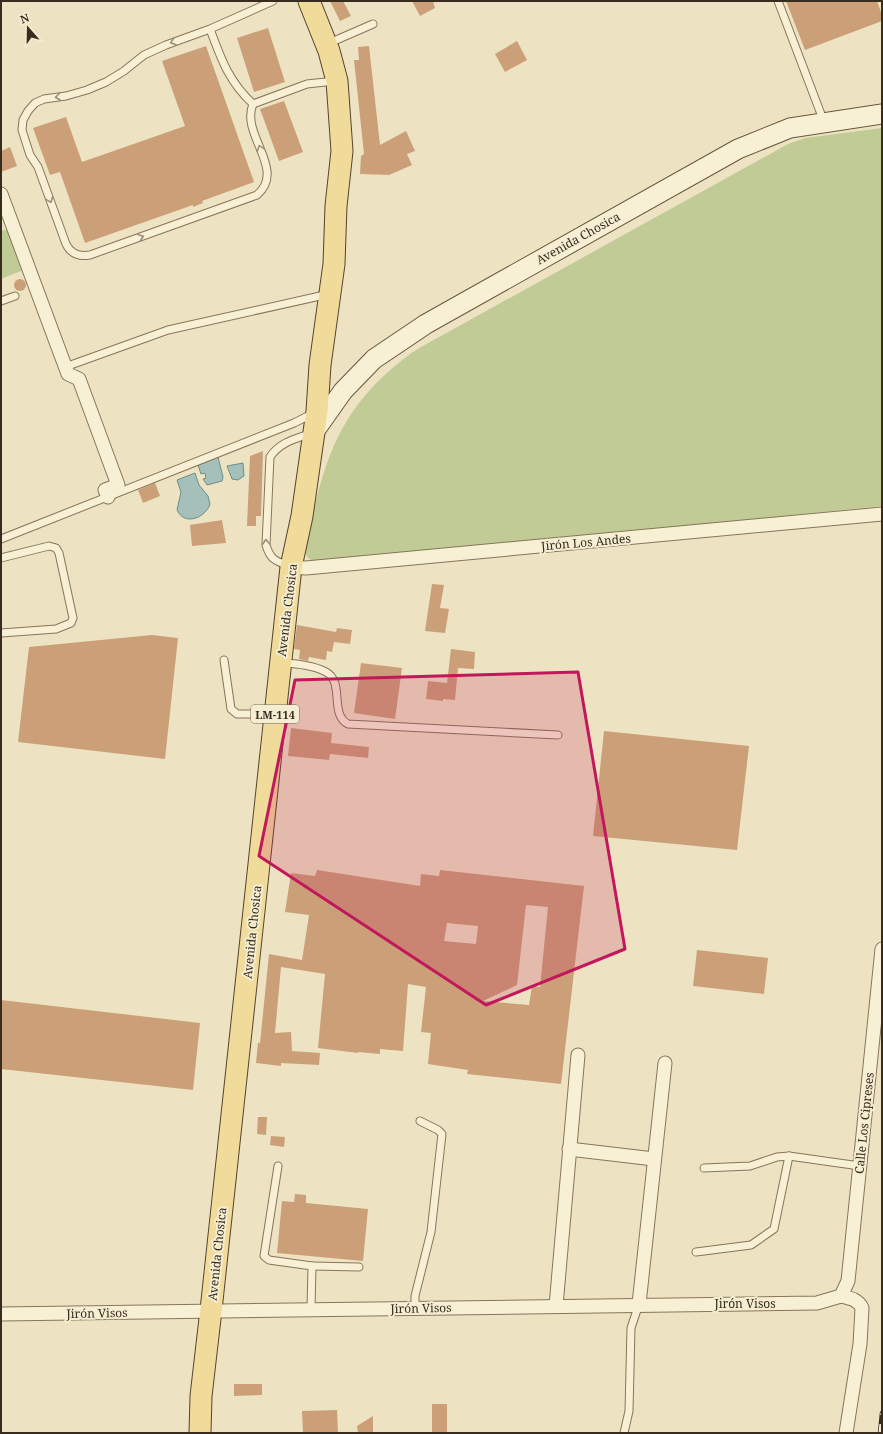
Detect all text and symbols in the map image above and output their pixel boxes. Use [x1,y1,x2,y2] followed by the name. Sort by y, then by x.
[8,8,48,48] north arrow
[18,9,31,27] text: N
[170,37,177,46] one-way arrow
[54,92,61,101] one-way arrow
[256,144,264,151] one-way arrow
[45,196,53,203] one-way arrow
[533,208,623,268] street label: Avenida Chosica
[137,233,144,242] one-way arrow
[539,530,632,554] street label: Jirón Los Andes
[262,539,271,545] one-way arrow
[273,562,301,658] street label: Avenida Chosica
[251,705,299,723] road number: LM-114
[239,884,265,980] street label: Avenida Chosica
[850,1071,878,1175] street label: Calle Los Cipreses
[204,1206,230,1302] street label: Avenida Chosica
[713,1295,776,1312] street label: Jirón Visos
[389,1299,452,1317] street label: Jirón Visos
[65,1304,128,1322] street label: Jirón Visos

